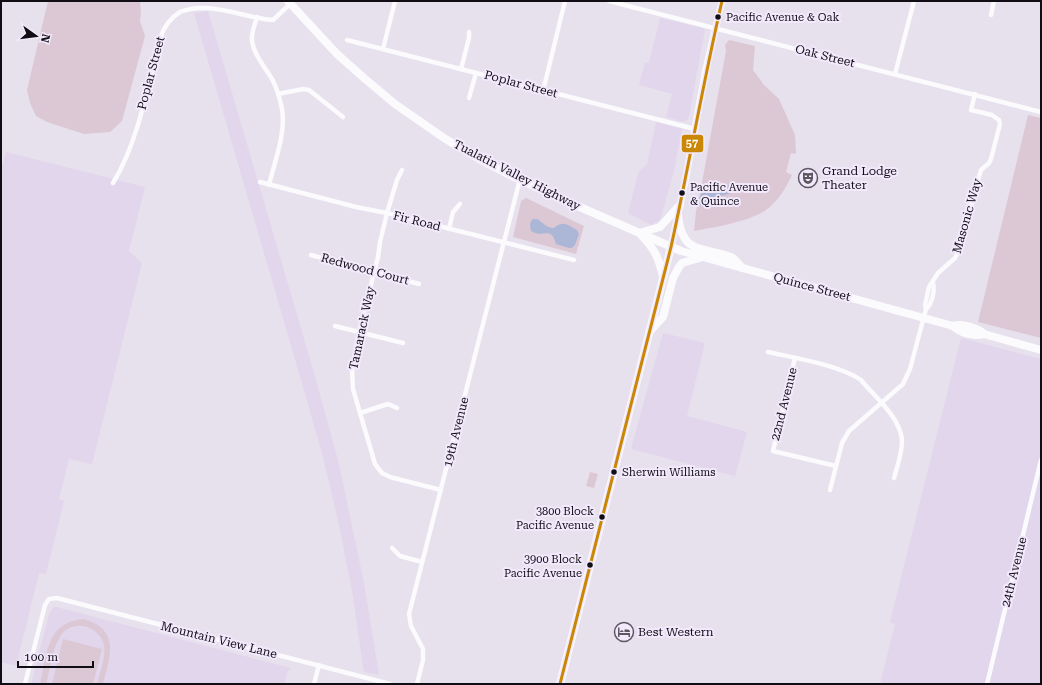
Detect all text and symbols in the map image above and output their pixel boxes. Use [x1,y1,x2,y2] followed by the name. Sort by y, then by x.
[726,11,840,24] place label: Pacific Avenue & Oak
[713,12,723,22] marker: Pacific Avenue & Oak
[16,16,56,56] north arrow
[38,33,53,44] text: N
[134,34,168,111] street label: Poplar Street
[794,42,857,70] street label: Oak Street
[483,67,560,101] street label: Poplar Street
[681,134,704,153] line badge: 57
[451,137,584,214] street label: Tualatin Valley Highway
[686,137,698,150] text: 57
[822,164,897,192] place label: Grand Lodge Theater
[797,167,819,189] theatre icon: Grand Lodge Theater
[950,176,985,255] street label: Masonic Way
[690,181,768,208] place label: Pacific Avenue & Quince
[677,188,687,198] marker: Pacific Avenue & Quince
[392,208,443,234] street label: Fir Road
[319,250,411,288] street label: Redwood Court
[772,270,853,304] street label: Quince Street
[346,284,378,371] street label: Tamarack Way
[768,366,800,442] street label: 22nd Avenue
[441,395,472,468] street label: 19th Avenue
[622,466,715,479] place label: Sherwin Williams
[609,467,619,477] marker: Sherwin Williams
[516,505,594,532] place label: 3800 Block Pacific Avenue
[597,512,607,522] marker: 3800 Block Pacific Avenue
[999,535,1030,608] street label: 24th Avenue
[504,553,582,580] place label: 3900 Block Pacific Avenue
[585,560,595,570] marker: 3900 Block Pacific Avenue
[159,619,279,661] street label: Mountain View Lane
[613,621,635,643] hotel icon: Best Western
[638,625,714,639] place label: Best Western
[18,643,93,669] scale bar
[24,650,58,664] text: 100 m

